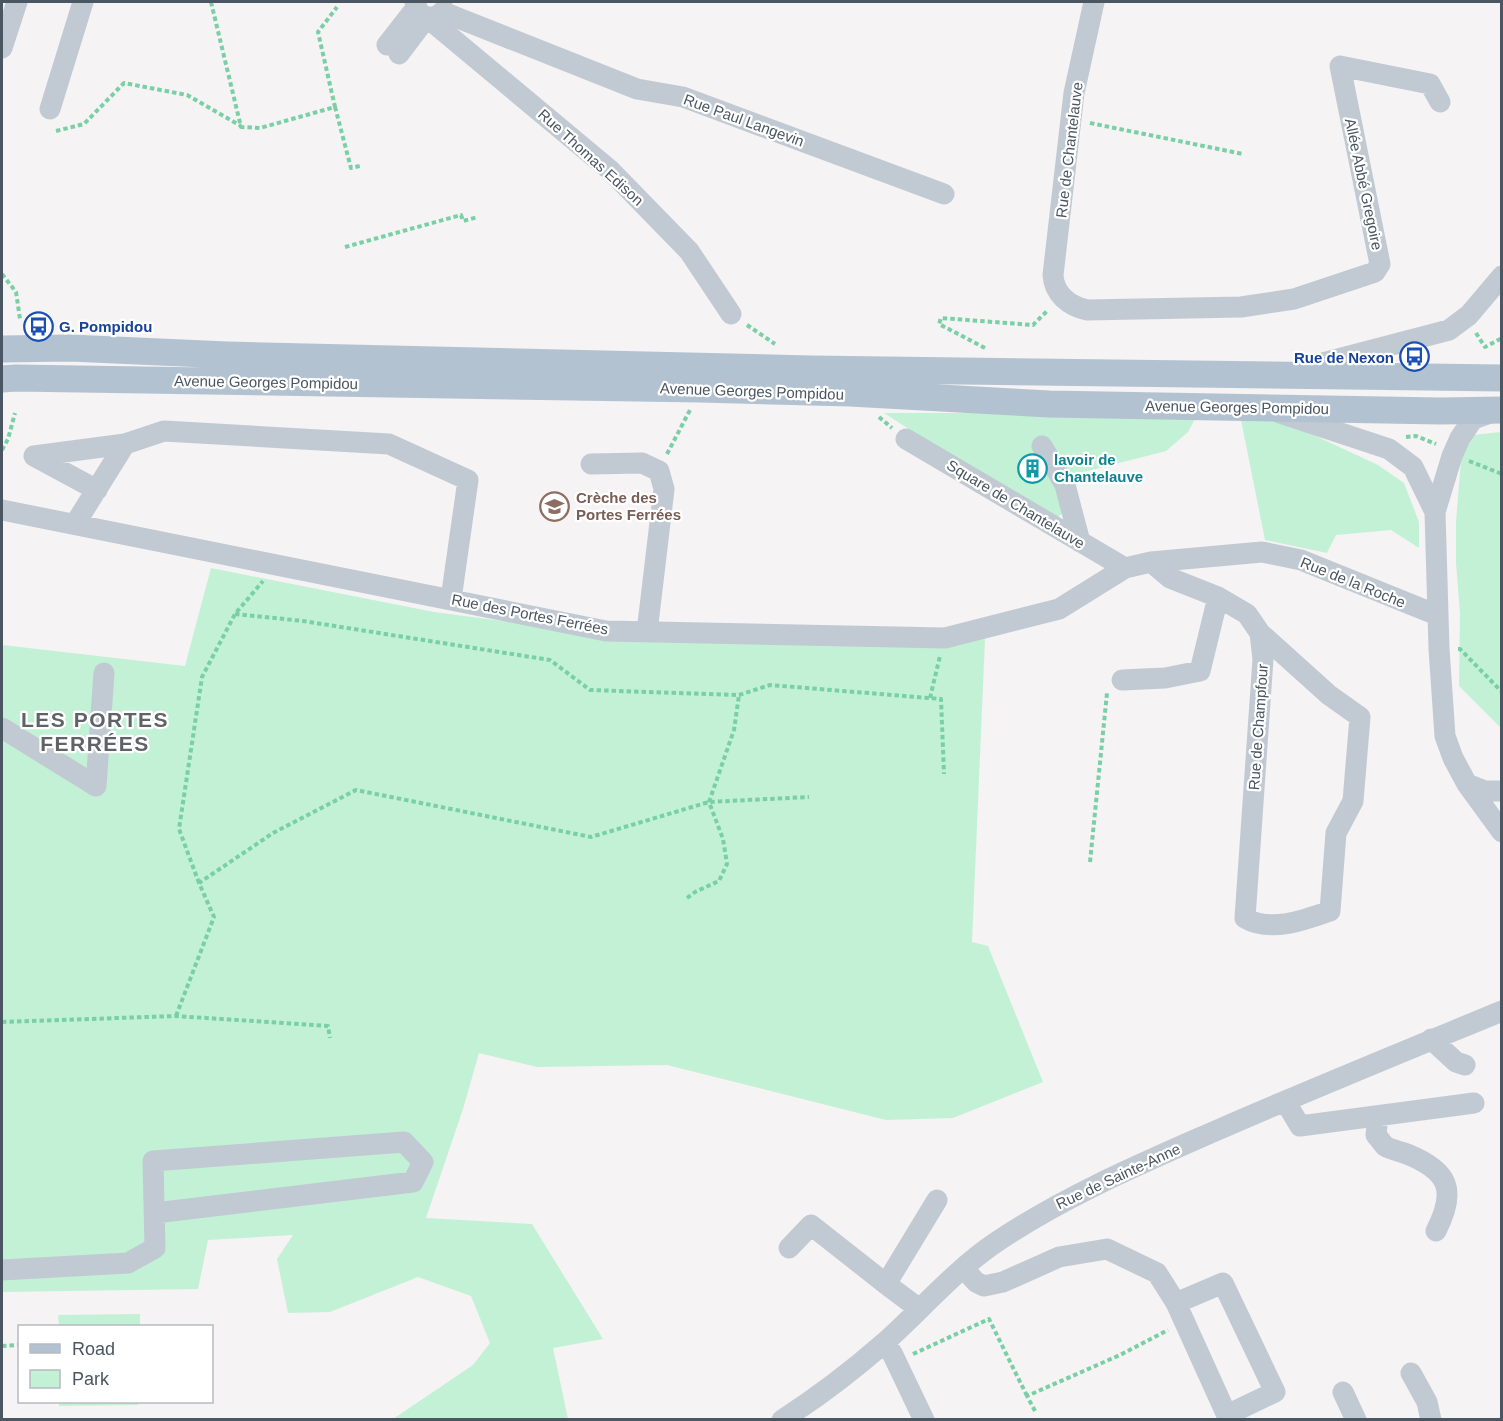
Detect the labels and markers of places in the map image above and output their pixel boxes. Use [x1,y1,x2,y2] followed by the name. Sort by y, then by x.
[22,310,54,342] bus stop icon: G. Pompidou
[59,318,152,335] place label: G. Pompidou
[1399,341,1431,373] bus stop icon: Rue de Nexon
[1294,349,1394,366] place label: Rue de Nexon
[1054,451,1143,485] place label: lavoir de Chantelauve
[1017,452,1049,484] building icon: lavoir de Chantelauve
[576,489,681,523] place label: Crèche des Portes Ferrées
[539,490,571,522] school or university icon: Crèche des Portes Ferrées

